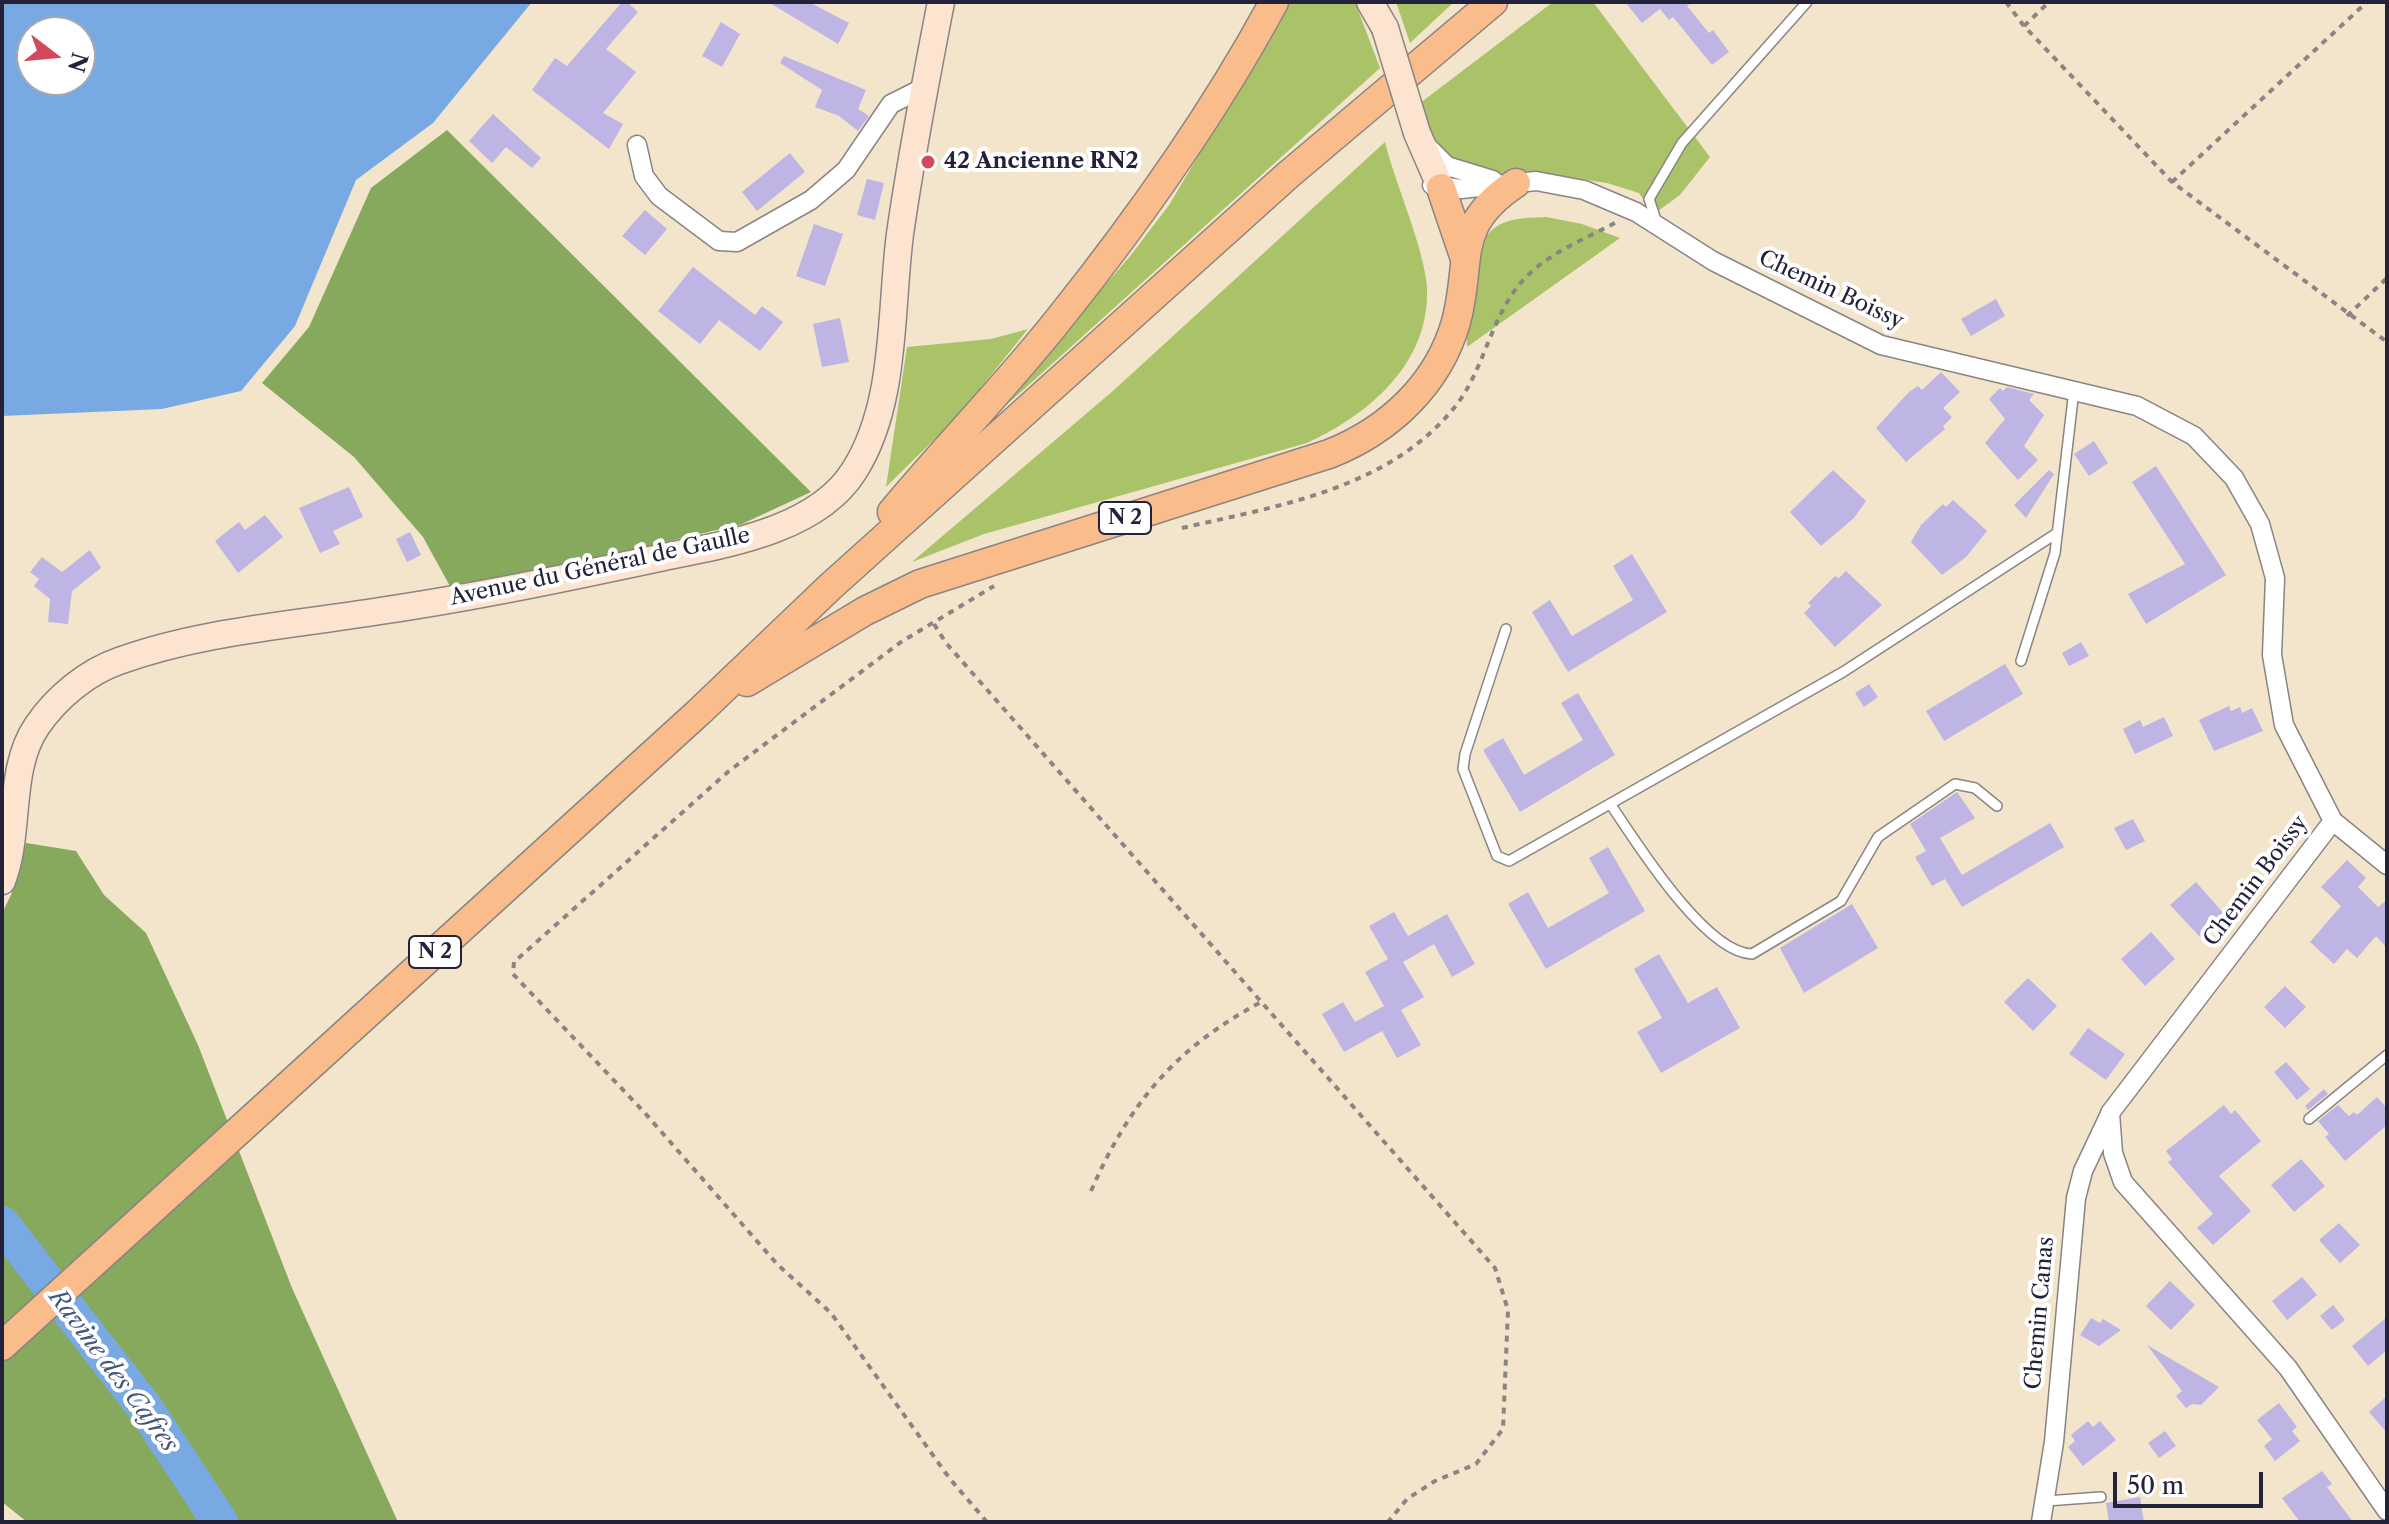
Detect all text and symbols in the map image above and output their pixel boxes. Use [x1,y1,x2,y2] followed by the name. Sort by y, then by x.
[16,16,96,96] north arrow
[62,49,93,75] text: N
[944,149,1139,175] place label: 42 Ancienne RN2
[919,153,937,171] marker: 42 Ancienne RN2
[1754,245,1908,335] street label: Chemin Boissy
[1099,502,1151,534] road number: N 2
[448,522,752,612] street label: Avenue du Général de Gaulle
[2198,810,2314,952] street label: Chemin Boissy
[409,936,461,968] road number: N 2
[2020,1235,2060,1391] street label: Chemin Canas
[42,1284,184,1458] water label: Ravine des Cafres
[2117,1456,2267,1506] scale bar
[2127,1471,2184,1500] text: 50 m

